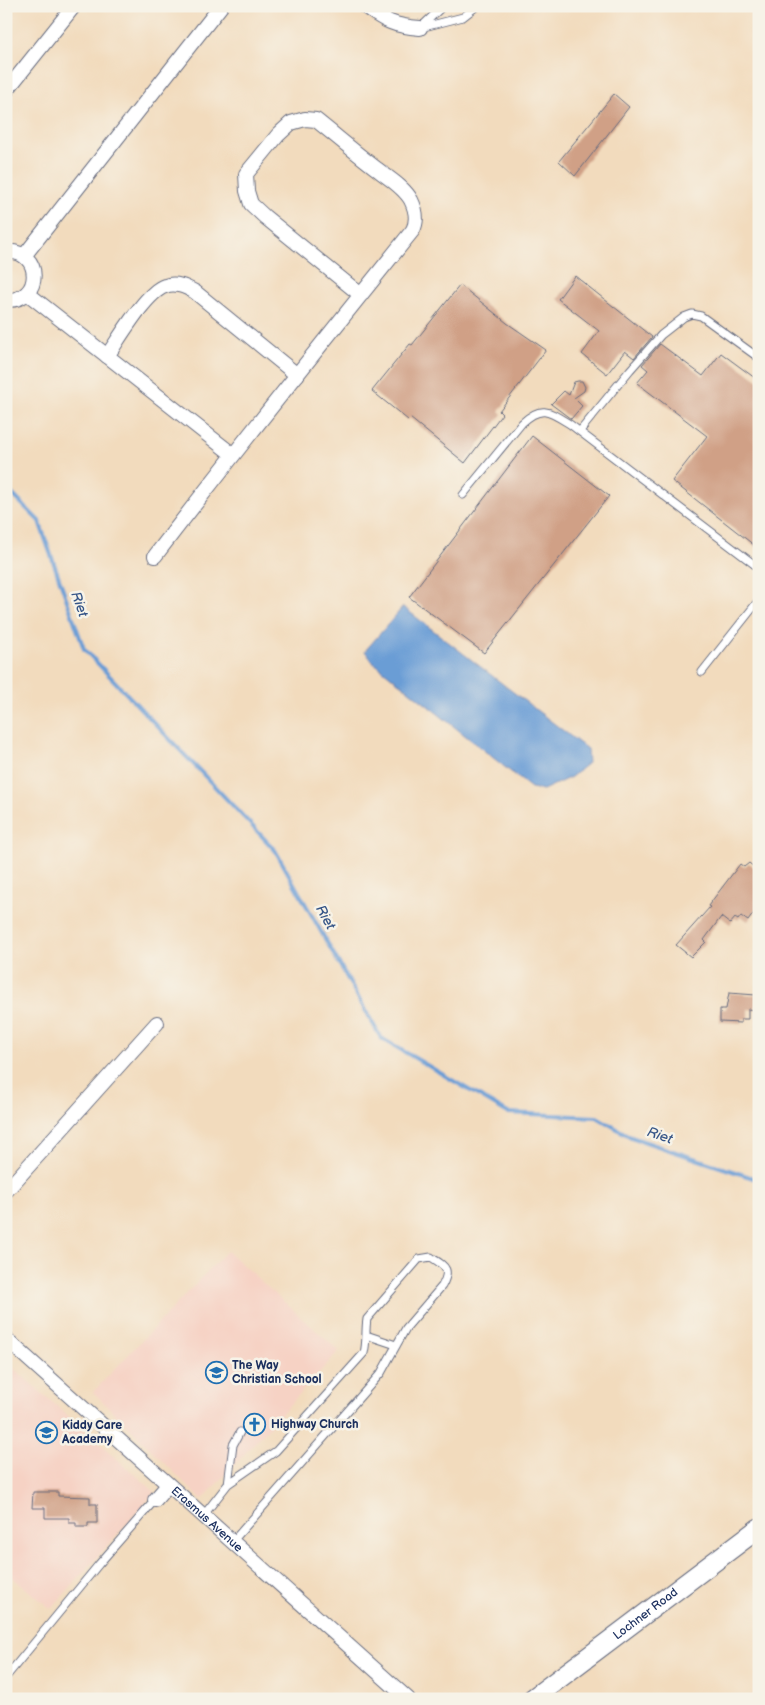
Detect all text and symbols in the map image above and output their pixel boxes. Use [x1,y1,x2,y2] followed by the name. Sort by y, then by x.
[67,589,92,620] water label: Riet
[312,902,340,933] water label: Riet
[645,1123,675,1148] water label: Riet
[232,1358,322,1387] place label: The Way Christian School
[204,1360,228,1384] school or university icon: The Way Christian School
[243,1412,267,1436] church icon: Highway Church
[271,1417,359,1432] place label: Highway Church
[61,1418,122,1447] place label: Kiddy Care Academy
[34,1420,58,1444] school or university icon: Kiddy Care Academy
[168,1484,246,1555] street label: Erasmus Avenue
[610,1585,681,1643] street label: Lochner Road

